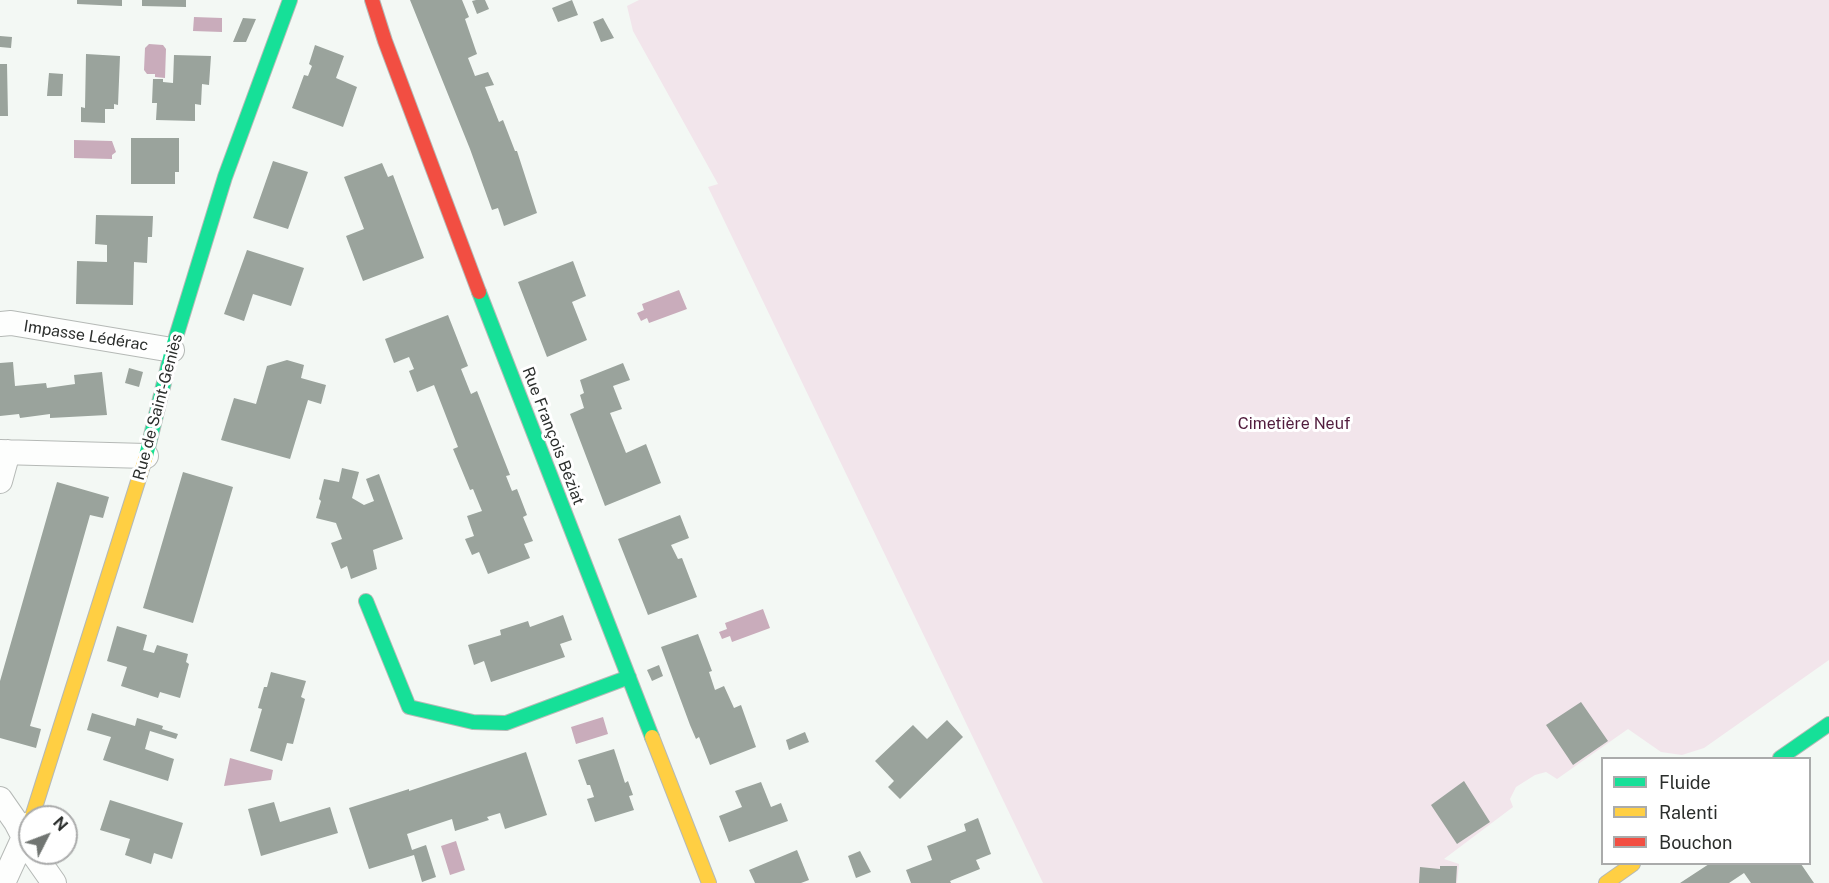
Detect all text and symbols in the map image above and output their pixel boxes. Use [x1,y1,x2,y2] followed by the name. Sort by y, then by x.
[22,317,150,355] street label: Impasse Lédérac
[129,332,187,482] street label: Rue de Saint-Geniès
[518,364,588,508] street label: Rue François Béziat
[1238,414,1350,434] park label: Cimetière Neuf
[1601,757,1811,865] legend
[1659,772,1711,793] text: Fluide
[1659,802,1718,823] text: Ralenti
[18,805,78,865] north arrow
[49,813,72,835] text: N
[1659,832,1732,853] text: Bouchon

